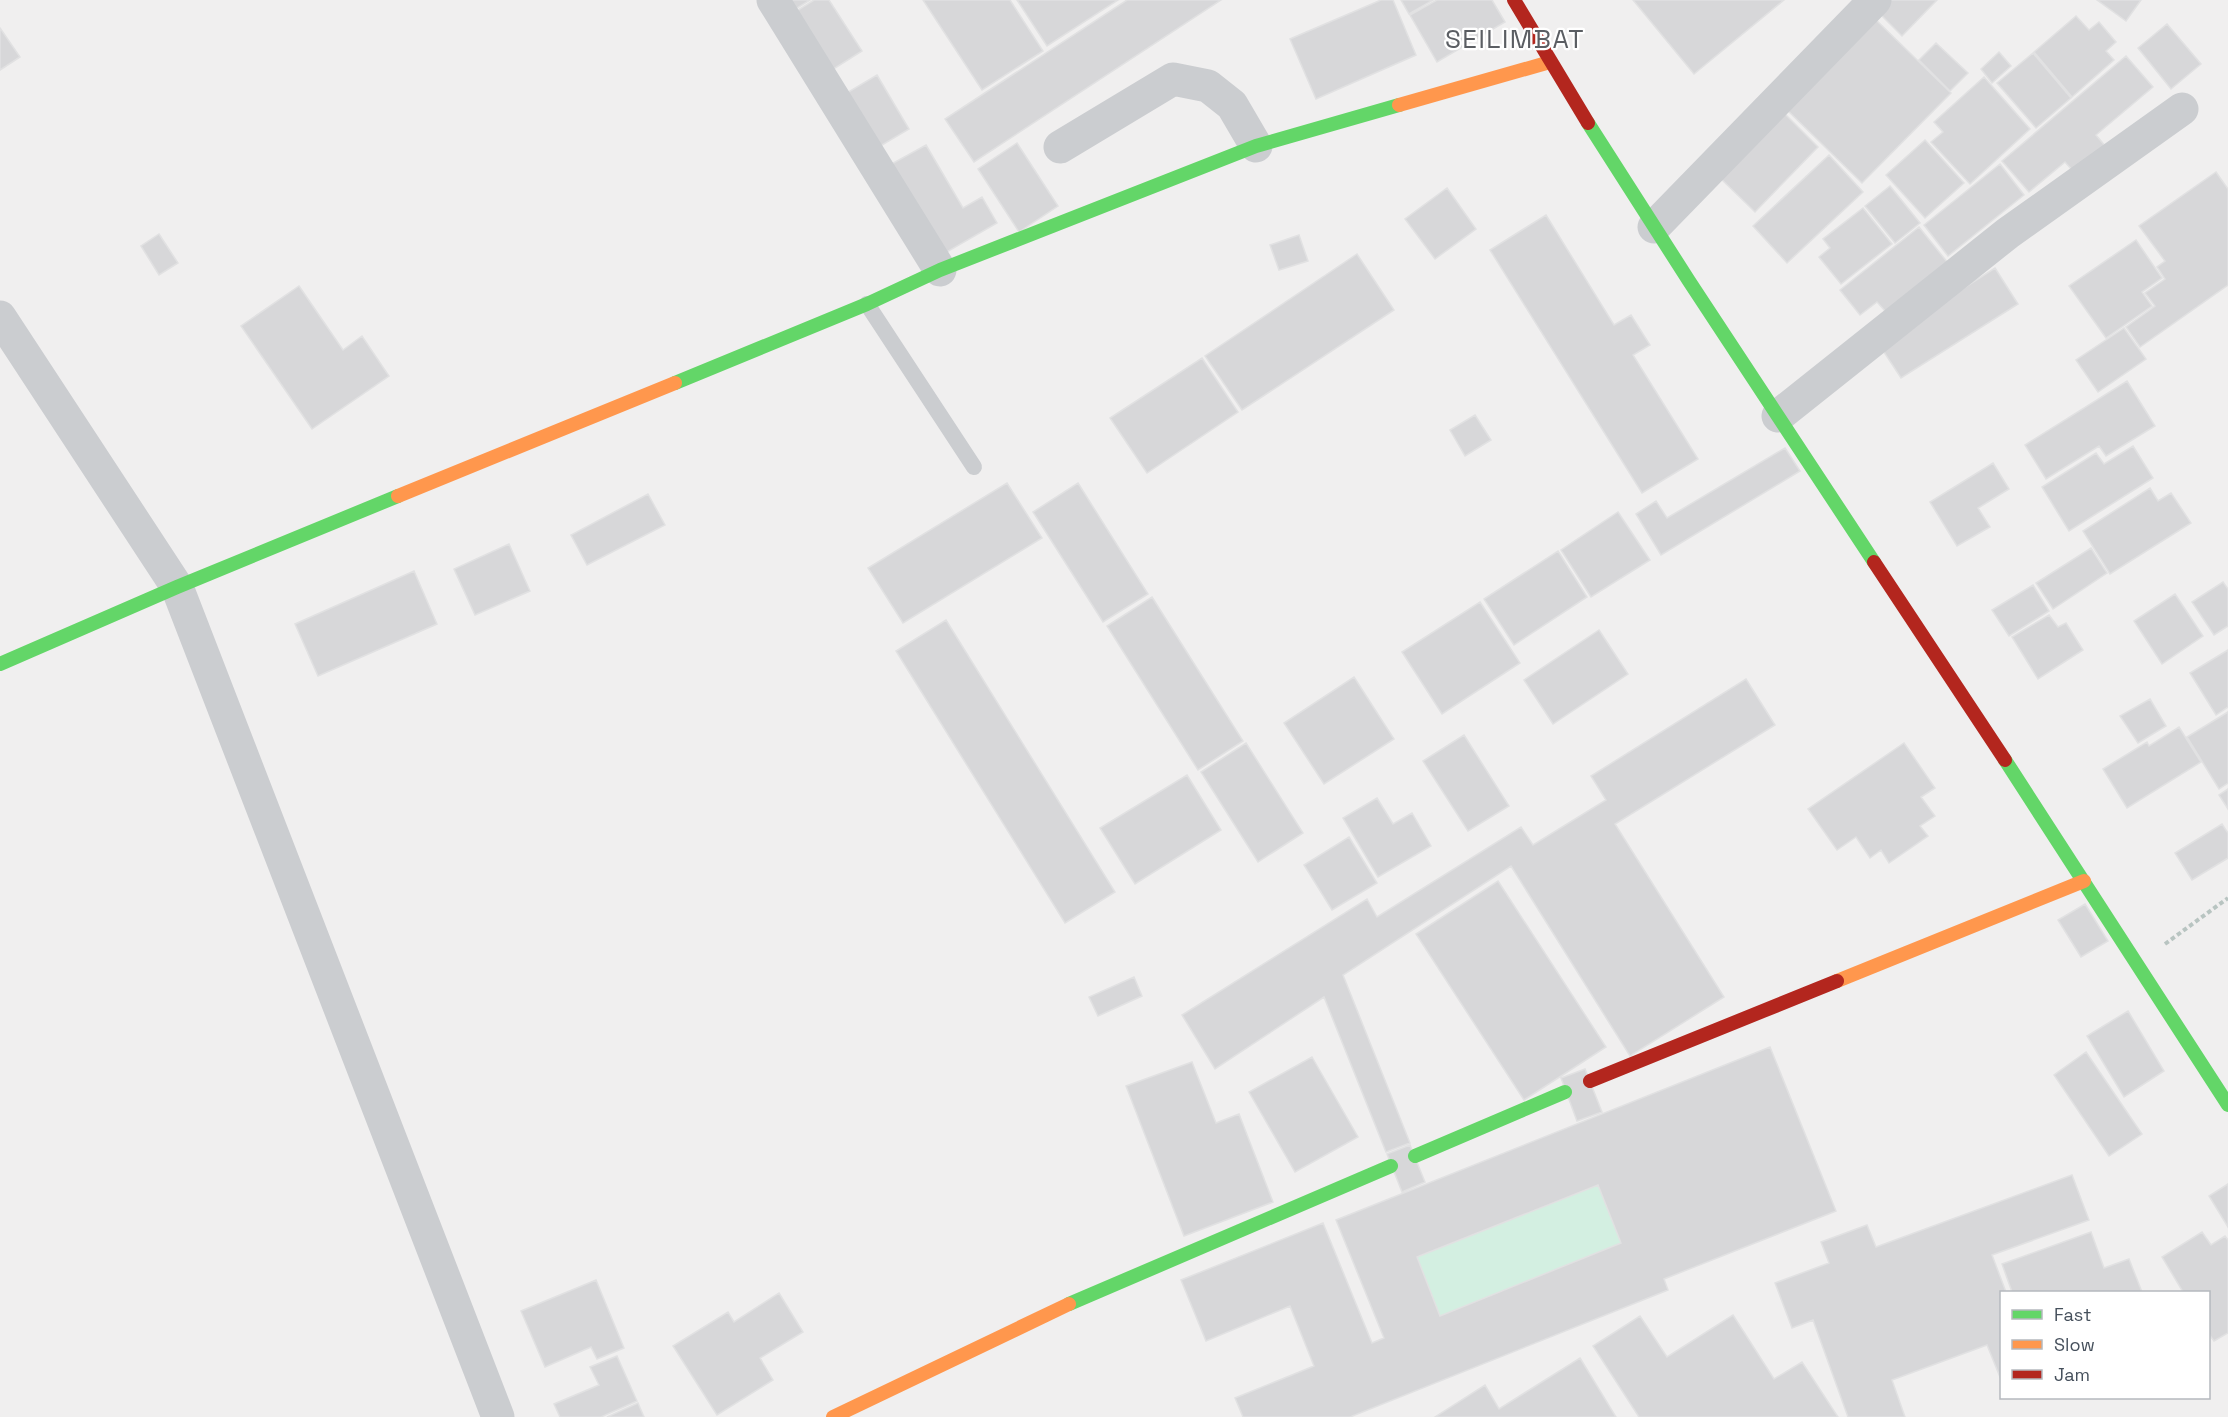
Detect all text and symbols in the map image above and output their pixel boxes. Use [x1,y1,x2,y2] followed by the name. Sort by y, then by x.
[1445,22,1585,56] district label: SEILIMBAT
[2000,1291,2210,1399] legend
[2054,1303,2091,1326] text: Fast
[2054,1333,2095,1356] text: Slow
[2054,1363,2090,1386] text: Jam

